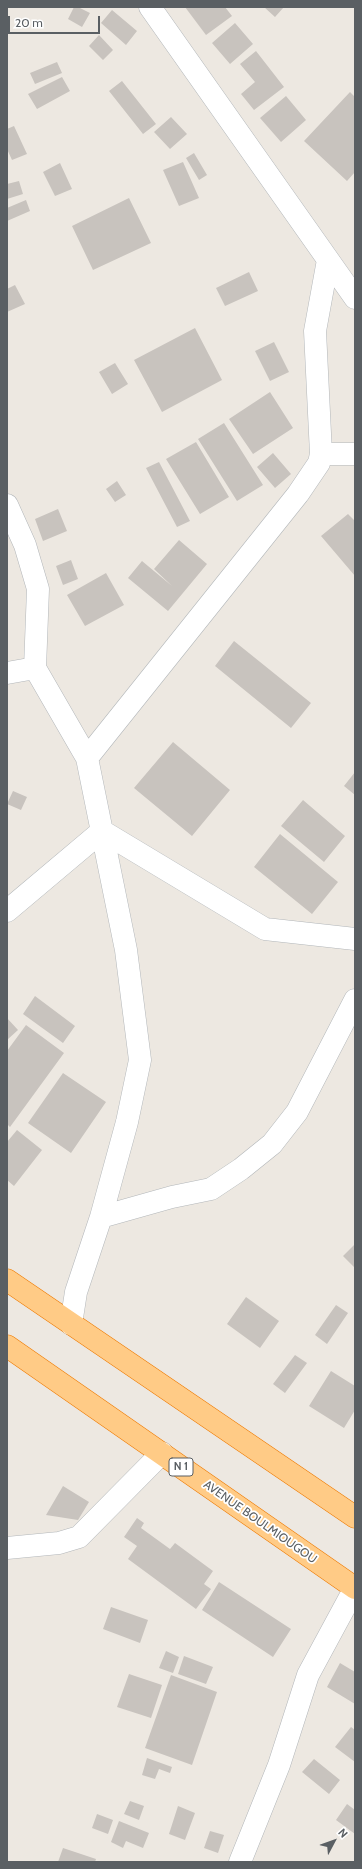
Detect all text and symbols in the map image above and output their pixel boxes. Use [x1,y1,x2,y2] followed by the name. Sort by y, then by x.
[10,8,102,34] scale bar
[15,15,43,30] text: 20 m
[169,1458,193,1476] road number: N 1
[201,1477,319,1567] street label: AVENUE BOULMIOUGOU
[314,1821,354,1861] north arrow
[335,1826,351,1841] text: N

